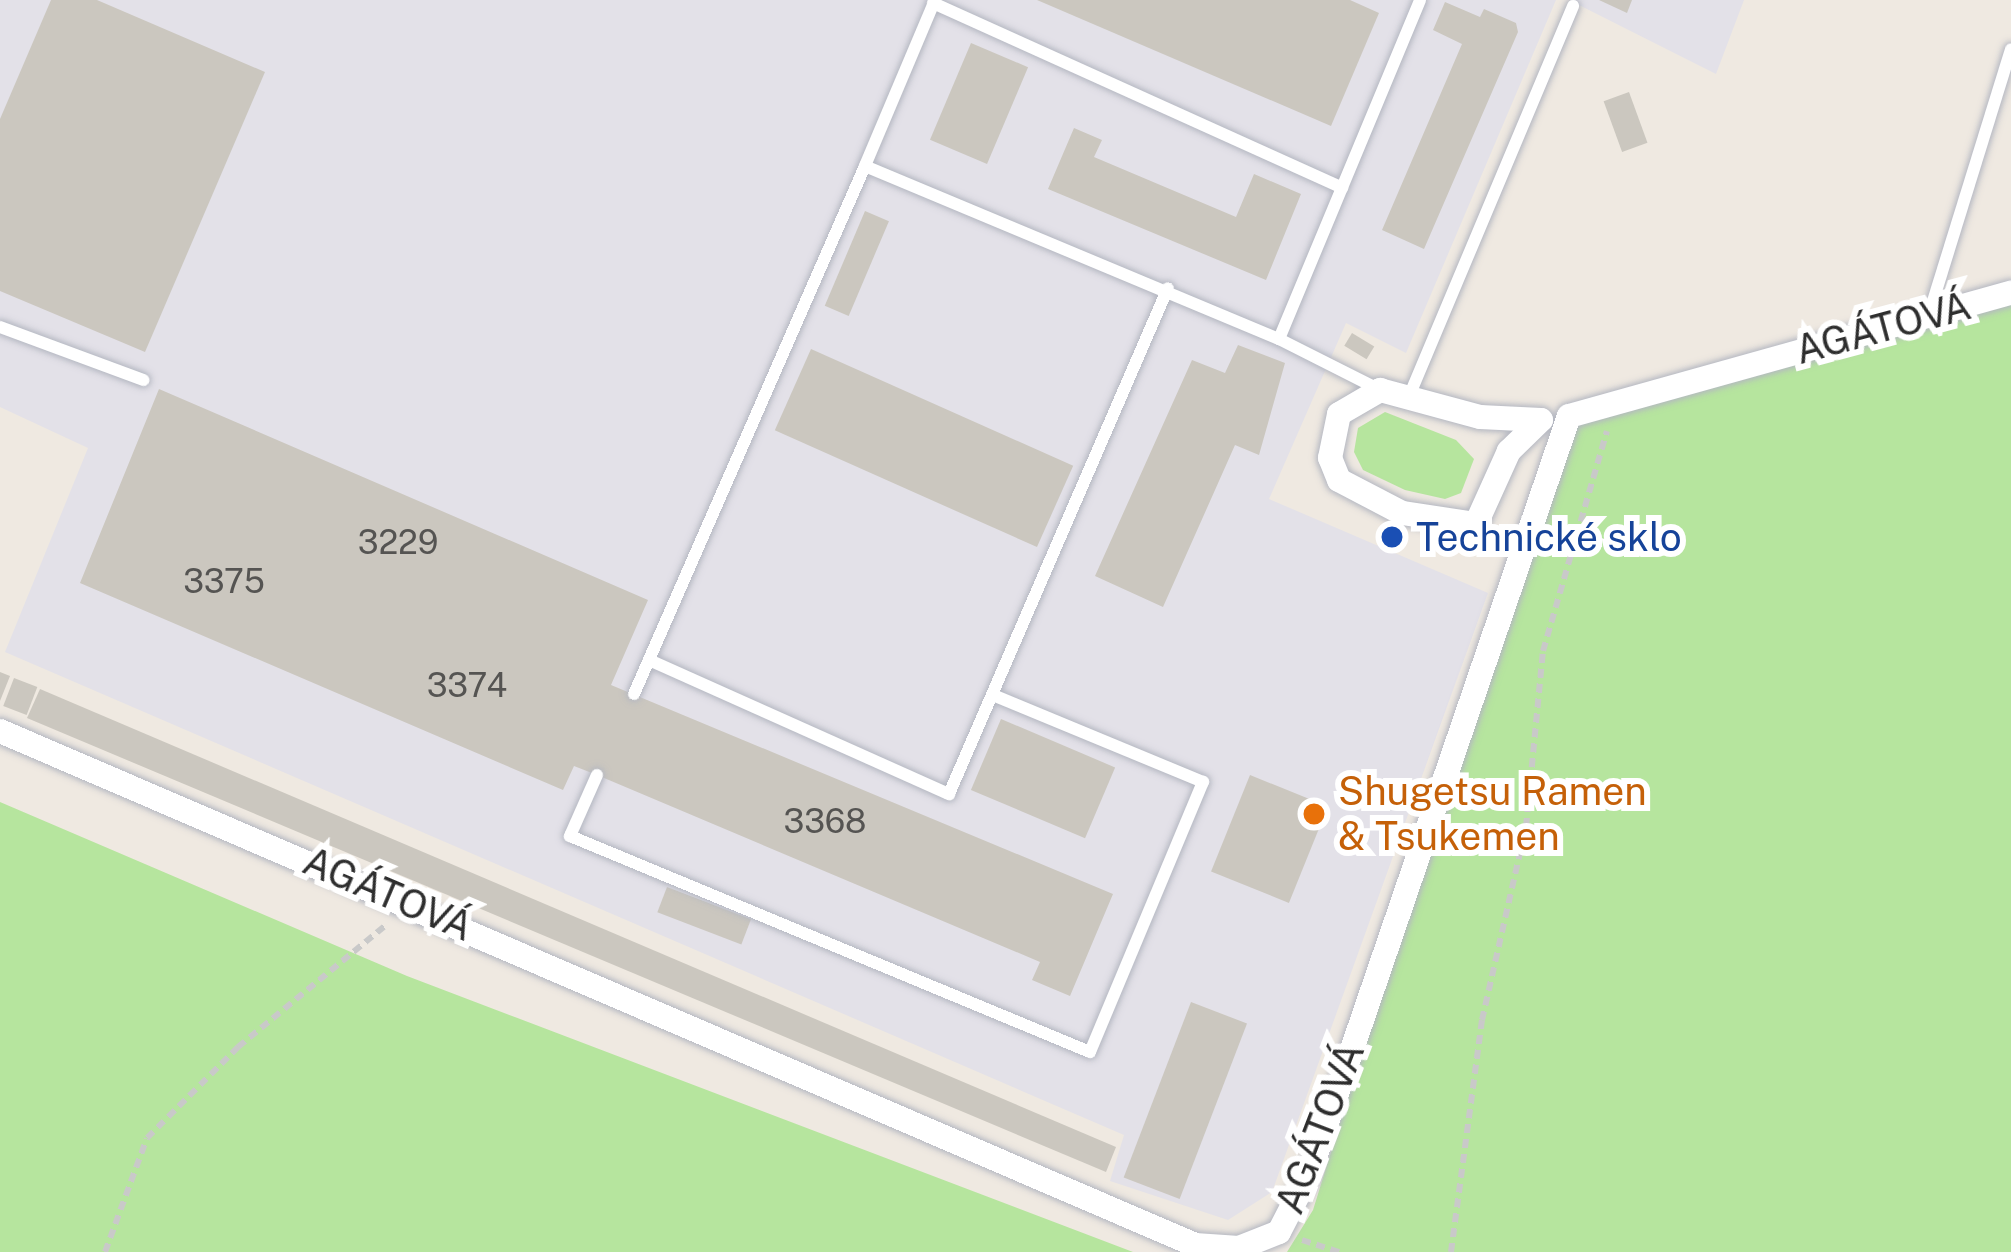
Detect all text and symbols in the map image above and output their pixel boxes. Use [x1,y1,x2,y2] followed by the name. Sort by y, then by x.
[1790,282,1976,374] street label: AGÁTOVÁ
[1416,514,1682,560] place label: Technické sklo
[358,523,438,563] house number: 3229
[1379,524,1405,550] marker: Technické sklo
[183,562,265,602] house number: 3375
[427,666,507,706] house number: 3374
[1338,769,1647,860] place label: Shugetsu Ramen & Tsukemen
[1301,801,1327,827] marker: Shugetsu Ramen & Tsukemen
[784,802,866,842] house number: 3368
[296,837,480,951] street label: AGÁTOVÁ
[1266,1036,1374,1220] street label: AGÁTOVÁ

